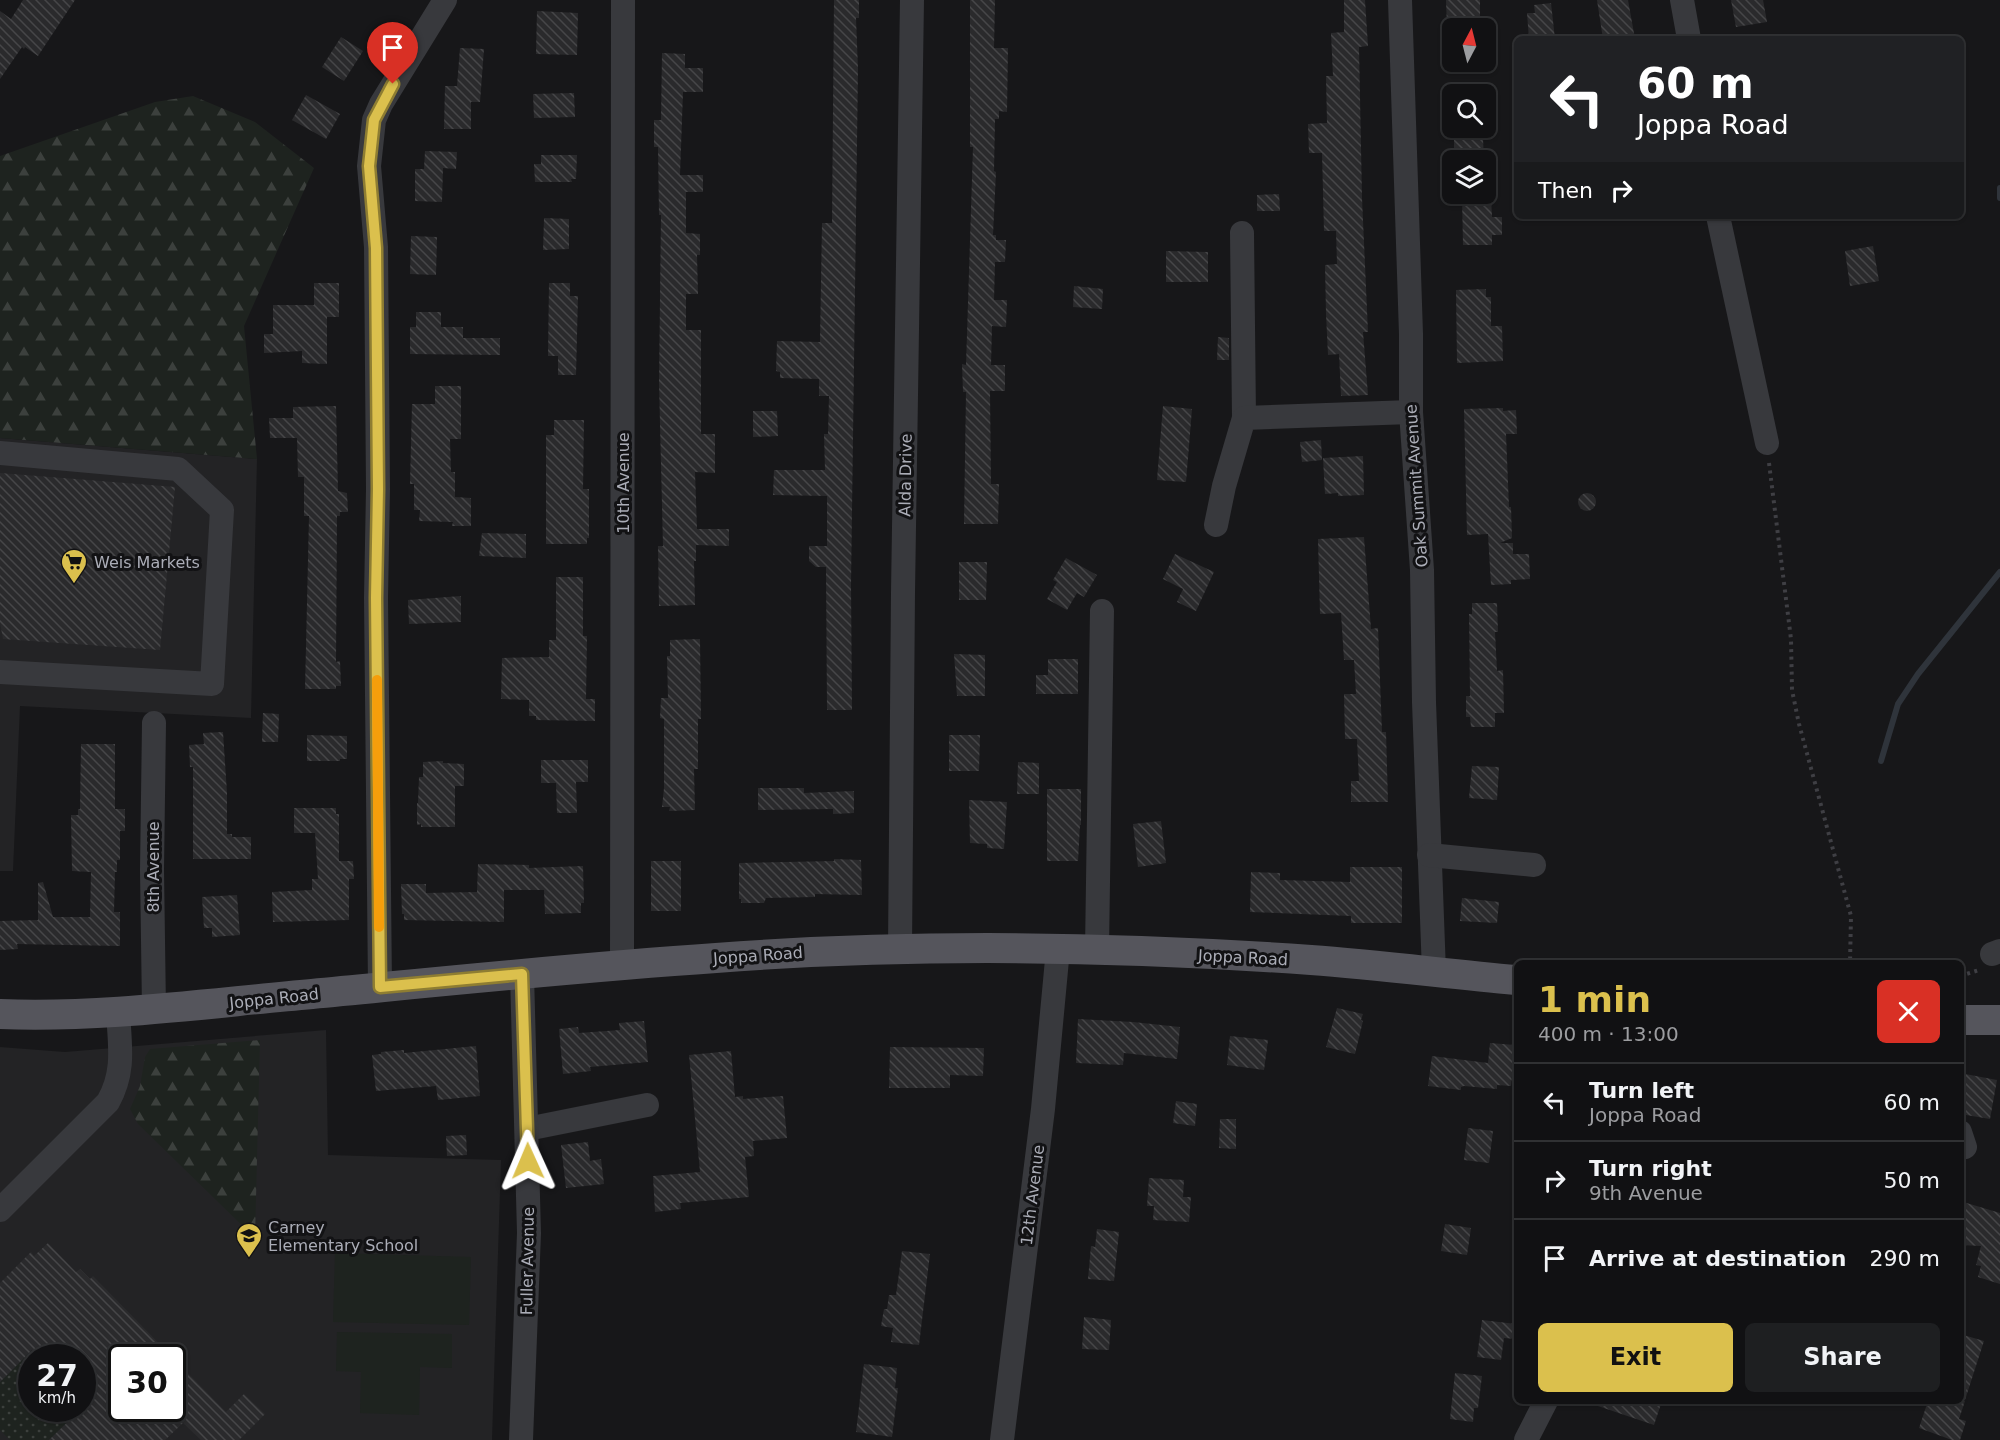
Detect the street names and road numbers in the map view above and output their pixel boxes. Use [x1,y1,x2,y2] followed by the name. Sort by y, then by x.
[1401,404,1432,568] street label: Oak Summit Avenue
[614,432,633,534] street label: 10th Avenue
[895,433,916,517] street label: Alda Drive
[144,821,163,913] street label: 8th Avenue
[712,943,804,968] street label: Joppa Road
[1197,946,1288,969] street label: Joppa Road
[227,984,320,1013] street label: Joppa Road
[1017,1144,1048,1246] street label: 12th Avenue
[517,1207,538,1315] street label: Fuller Avenue

